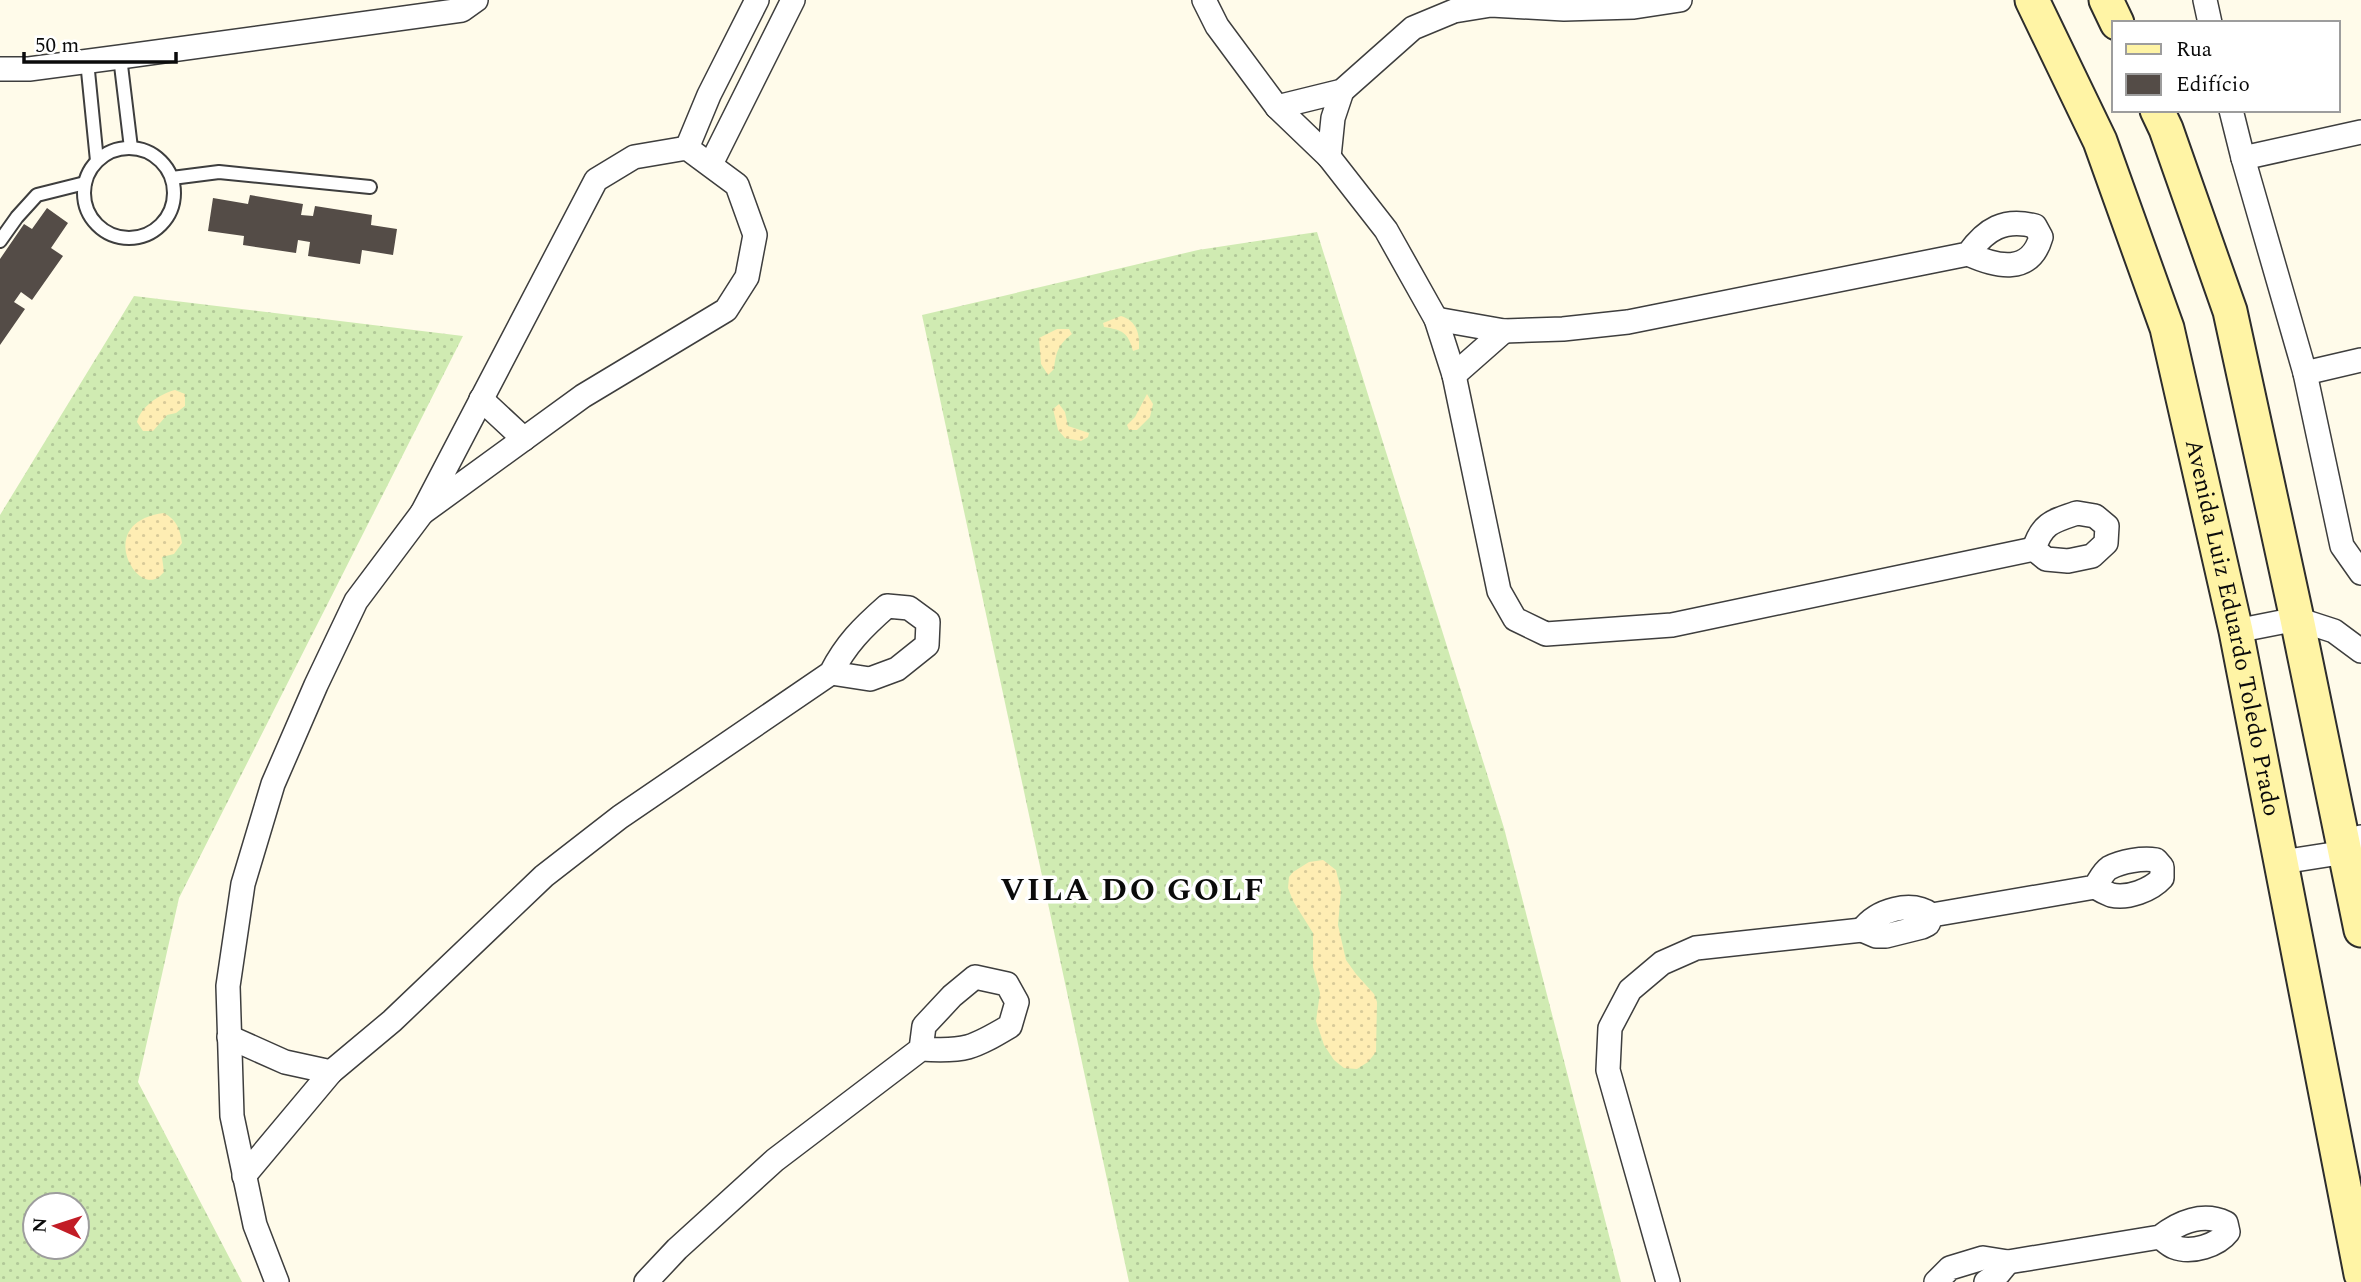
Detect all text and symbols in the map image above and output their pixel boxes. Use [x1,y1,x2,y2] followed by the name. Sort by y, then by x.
[24,21,177,65] scale bar
[2112,21,2340,112] legend
[35,30,79,62] text: 50 m
[2176,34,2213,66] text: Rua
[2176,69,2250,101] text: Edifício
[2175,436,2290,819] street label: Avenida Luiz Eduardo Toledo Prado
[1000,866,1266,915] district label: VILA DO GOLF
[21,1191,91,1261] north arrow
[26,1217,55,1234] text: N

